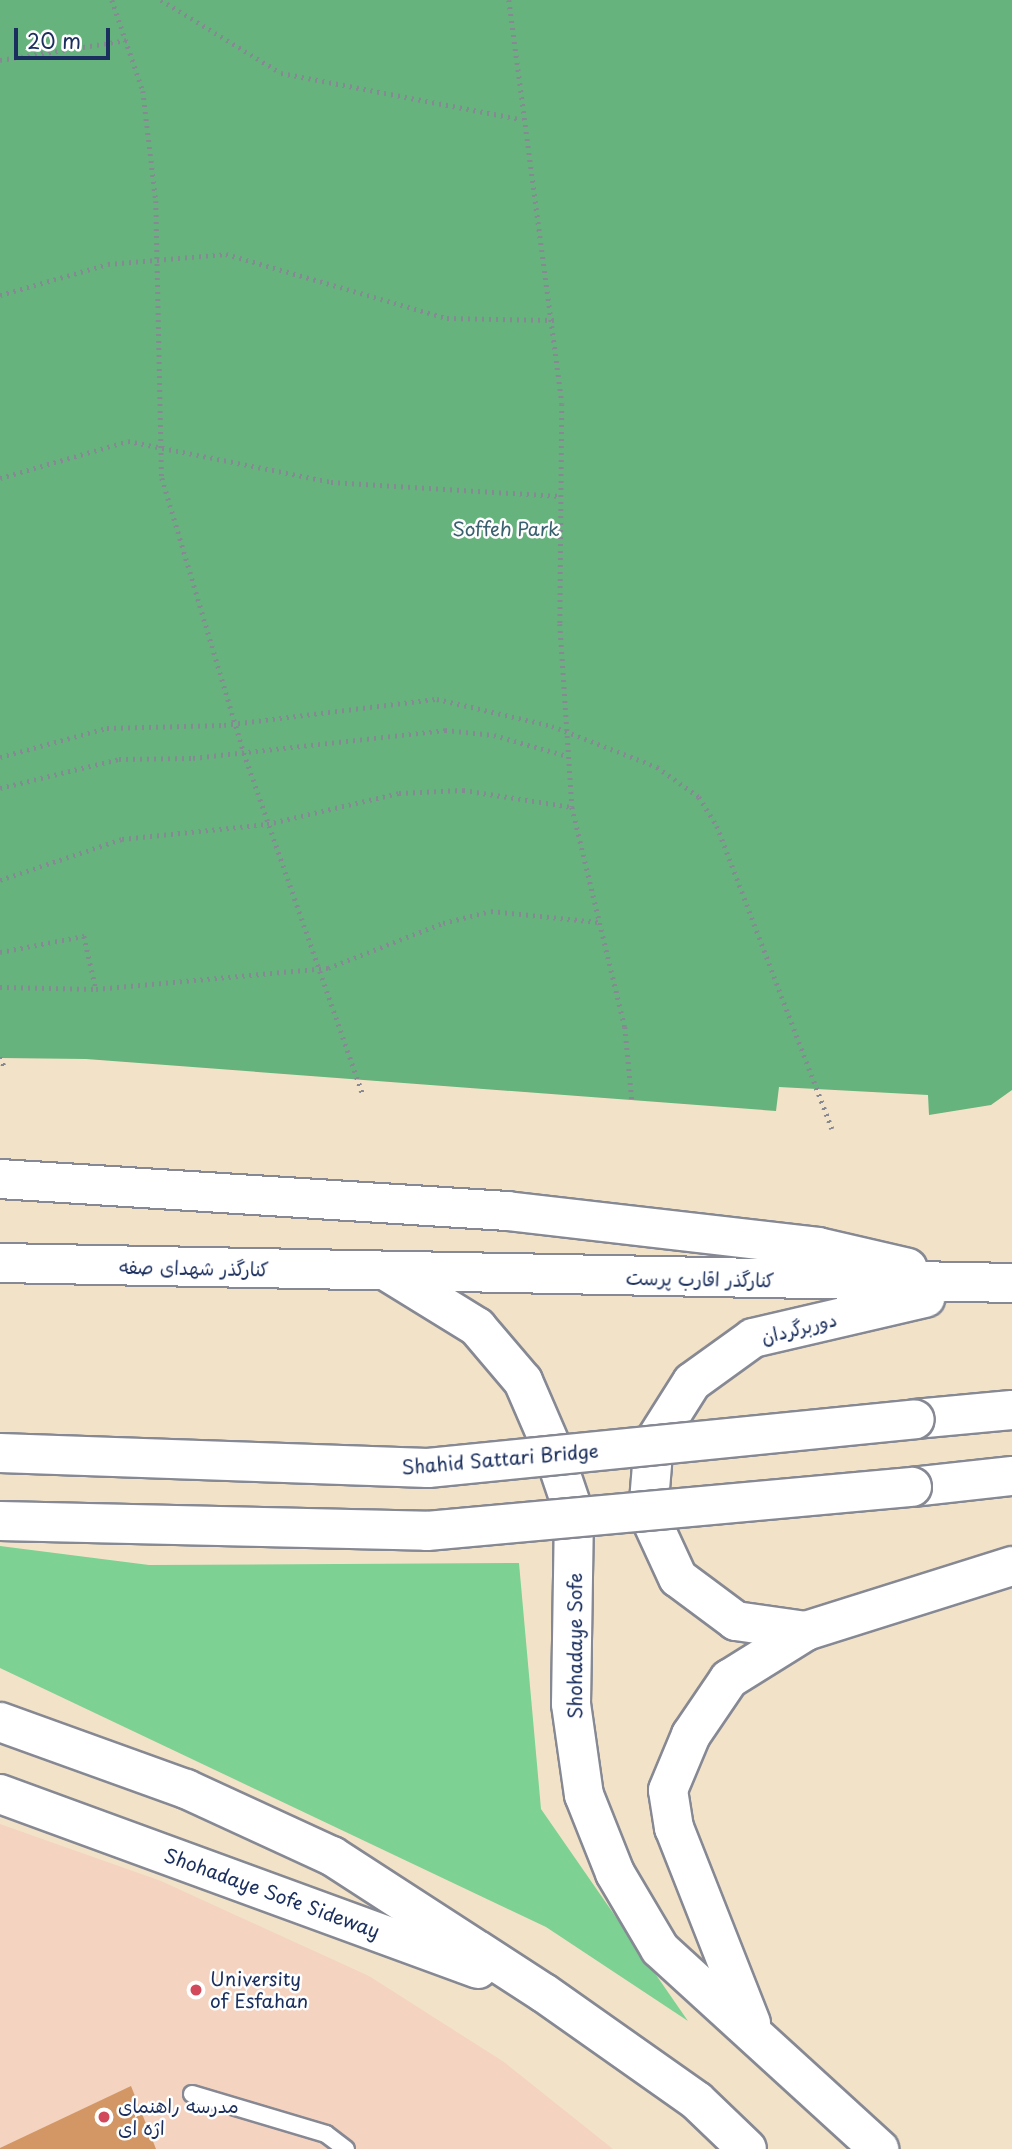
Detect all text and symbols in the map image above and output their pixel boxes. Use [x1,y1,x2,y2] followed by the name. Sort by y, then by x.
[18,14,114,58] scale bar
[27,24,81,56] text: 20 m
[452,518,560,540] park label: Soffeh Park
[119,1255,269,1281] street label: کنارگذر شهدای صفه
[626,1266,774,1292] street label: کنارگذر اقارب پرست
[759,1308,839,1348] street label: دوربرگردان
[400,1439,600,1479] street label: Shahid Sattari Bridge
[564,1573,586,1719] street label: Shohadaye Sofe
[161,1843,383,1943] street label: Shohadaye Sofe Sideway
[210,1968,308,2012] place label: University of Esfahan
[188,1982,204,1998] marker: University of Esfahan
[118,2095,239,2139] place label: مدرسه راهنمای اژه ای
[96,2109,112,2125] marker: مدرسه راهنمای اژه ای

